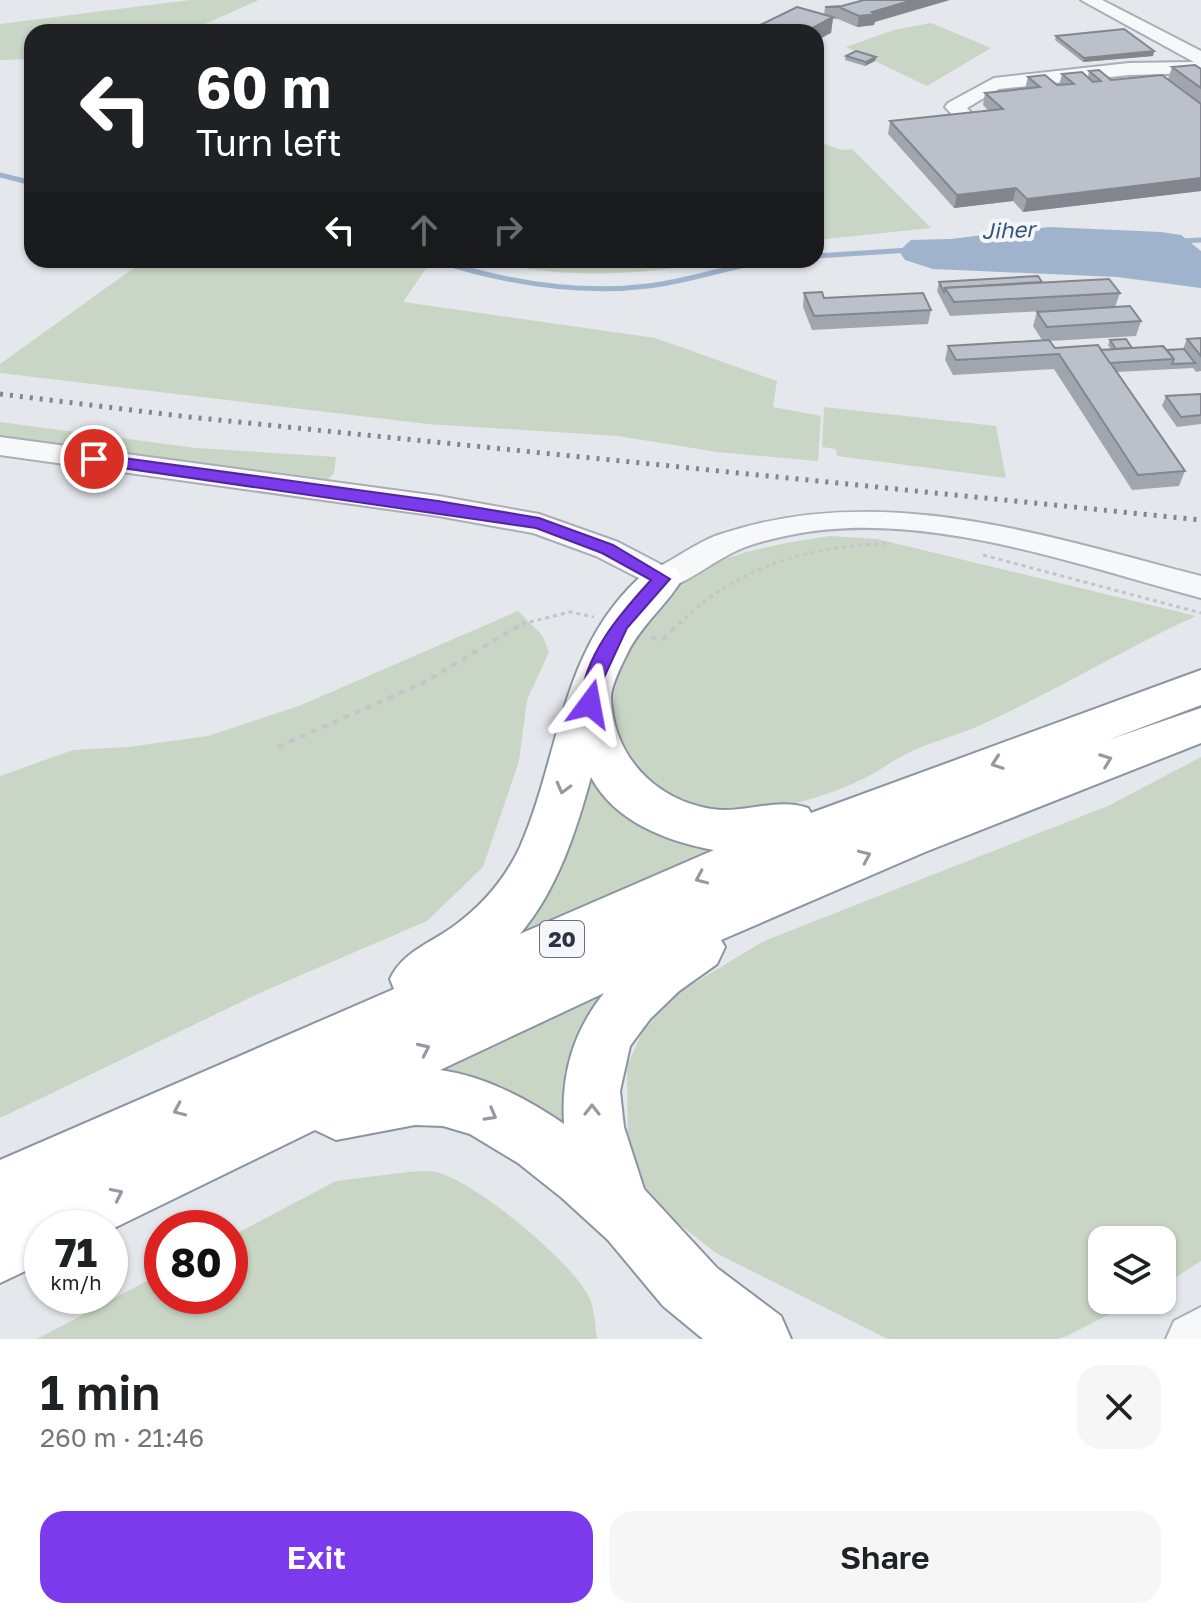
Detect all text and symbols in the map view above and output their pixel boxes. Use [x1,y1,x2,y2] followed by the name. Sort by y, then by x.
[196,53,331,120] text: 60 m
[64,56,168,160] icon: left
[196,121,342,164] text: Turn left
[318,208,362,252] icon: left
[402,208,446,252] icon: ahead
[486,208,530,252] icon: right
[981,215,1038,244] water label: Jiher
[60,425,128,493] pin
[72,437,116,481] icon: arrive
[548,662,632,746] position arrow
[991,753,1005,770] one-way arrow
[1099,753,1113,770] one-way arrow
[555,781,572,794] one-way arrow
[856,849,871,865] one-way arrow
[695,868,709,884] one-way arrow
[540,921,584,957] road number: 20
[415,1043,430,1059] one-way arrow
[172,1100,187,1116] one-way arrow
[583,1104,601,1116] one-way arrow
[482,1105,497,1120] one-way arrow
[108,1188,123,1204] one-way arrow
[144,1210,248,1314] speed limit sign: 80
[1088,1226,1176,1314] map controls
[1088,1226,1176,1314] button: layers
[55,1228,97,1276] text: 71
[51,1270,101,1294] text: km/h
[40,1363,160,1421] text: 1 min
[1077,1365,1161,1449] button: close
[40,1422,204,1453] text: 260 m · 21:46
[40,1511,593,1603] button: Exit
[609,1511,1161,1603] button: Share

